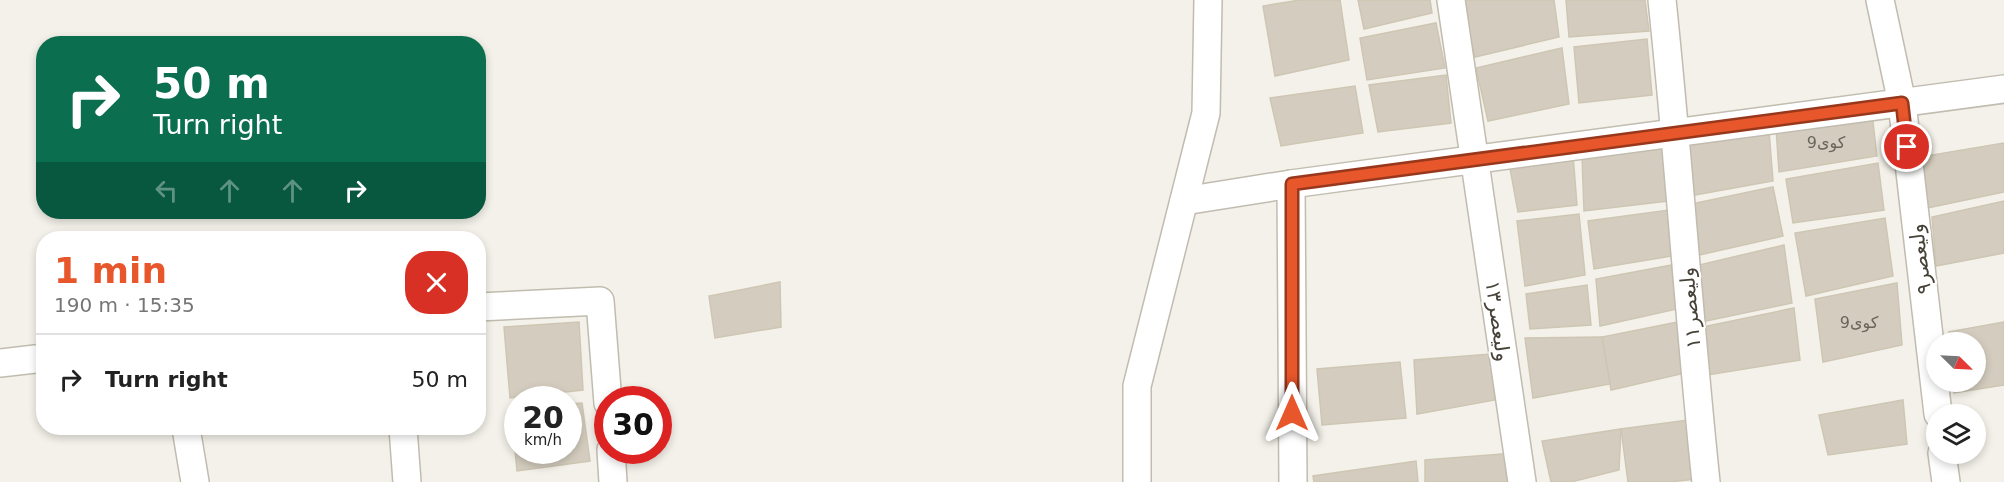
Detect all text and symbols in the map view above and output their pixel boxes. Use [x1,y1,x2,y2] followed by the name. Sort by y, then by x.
[153,59,270,108] text: 50 m
[54,60,132,138] icon: right
[153,109,282,140] text: Turn right
[1881,121,1932,172] pin
[1890,130,1923,163] icon: arrive
[1807,133,1846,153] house number: کوی9
[150,174,183,207] icon: left
[213,174,246,207] icon: ahead
[276,174,309,207] icon: ahead
[339,174,372,207] icon: right
[1904,223,1936,295] street label: ولیعصر۹
[54,250,167,291] text: 1 min
[405,251,468,314] button: close
[1675,266,1705,350] street label: ولیعصر۱۱
[1480,279,1516,363] street label: ولیعصر۱۳
[54,293,195,317] text: 190 m · 15:35
[1840,313,1879,333] house number: کوی9
[1926,332,1986,392] north arrow
[1926,332,1986,464] map controls
[54,363,87,396] icon: right
[105,367,228,392] text: Turn right
[412,367,468,392] text: 50 m
[1260,381,1324,445] position arrow
[594,386,672,464] speed limit sign: 30
[522,400,564,435] text: 20
[1926,404,1986,464] button: layers
[524,431,562,449] text: km/h

